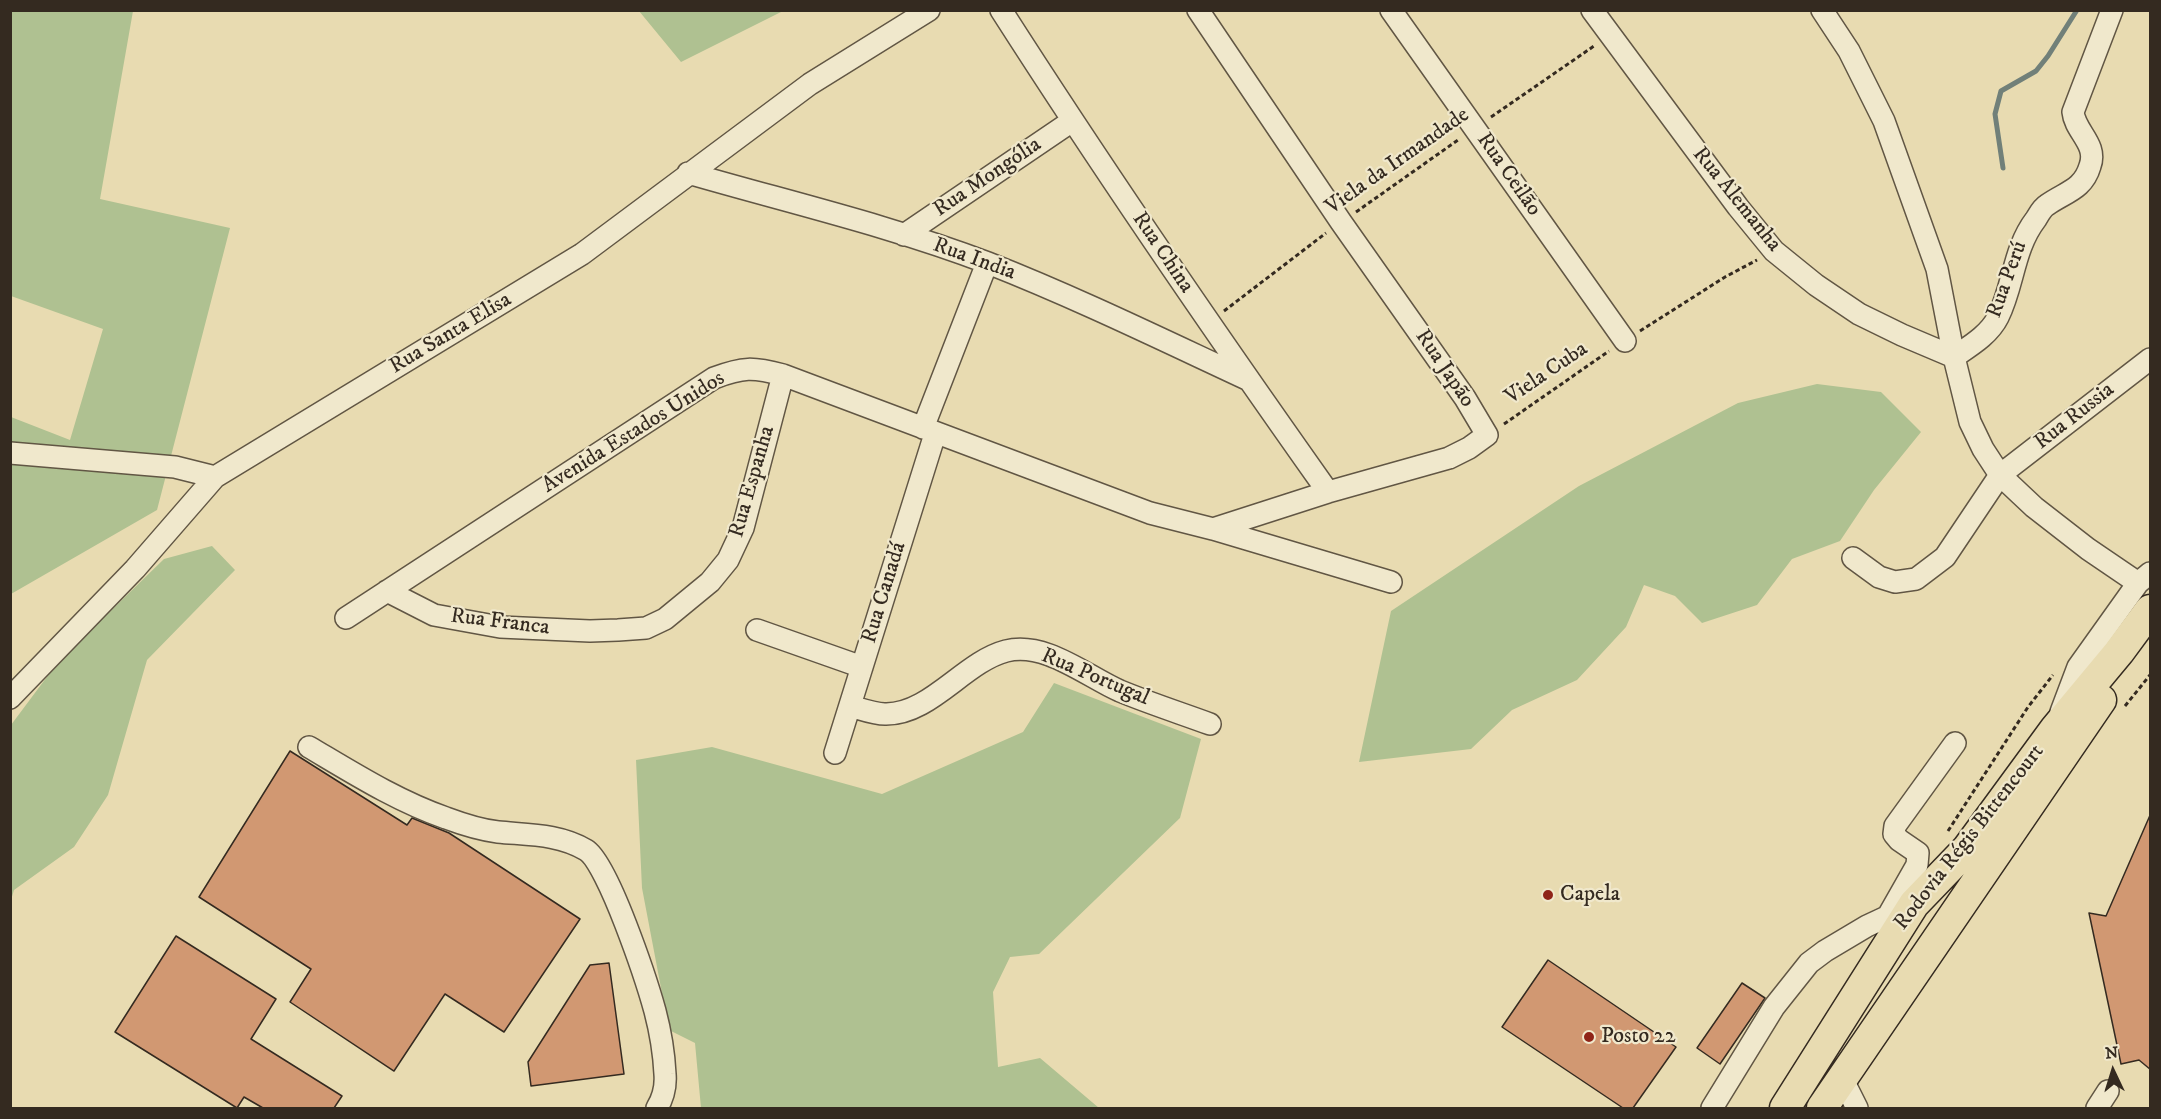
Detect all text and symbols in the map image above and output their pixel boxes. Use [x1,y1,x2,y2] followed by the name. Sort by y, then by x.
[1321,103,1475,221] street label: Viela da Irmandade
[1470,128,1546,222] street label: Rua Ceilão
[929,132,1047,224] street label: Rua Mongólia
[1686,142,1786,258] street label: Rua Alemanha
[1125,207,1199,299] street label: Rua China
[929,233,1019,287] street label: Rua India
[1982,238,2034,322] street label: Rua Perú
[385,287,517,381] street label: Rua Santa Elisa
[1408,325,1480,413] street label: Rua Japão
[1501,337,1593,411] street label: Viela Cuba
[538,366,730,500] street label: Avenida Estados Unidos
[2030,378,2120,456] street label: Rua Russia
[724,423,782,541] street label: Rua Espanha
[857,539,913,647] street label: Rua Canadá
[449,604,551,642] street label: Rua Franca
[1037,643,1153,713] street label: Rua Portugal
[1889,740,2051,936] street label: Rodovia Régis Bittencourt
[1560,882,1620,908] place label: Capela
[1541,888,1555,902] marker: Capela
[1601,1024,1675,1050] place label: Posto 22
[1582,1030,1596,1044] marker: Posto 22
[2083,1041,2143,1101] north arrow
[2104,1043,2119,1063] text: N

